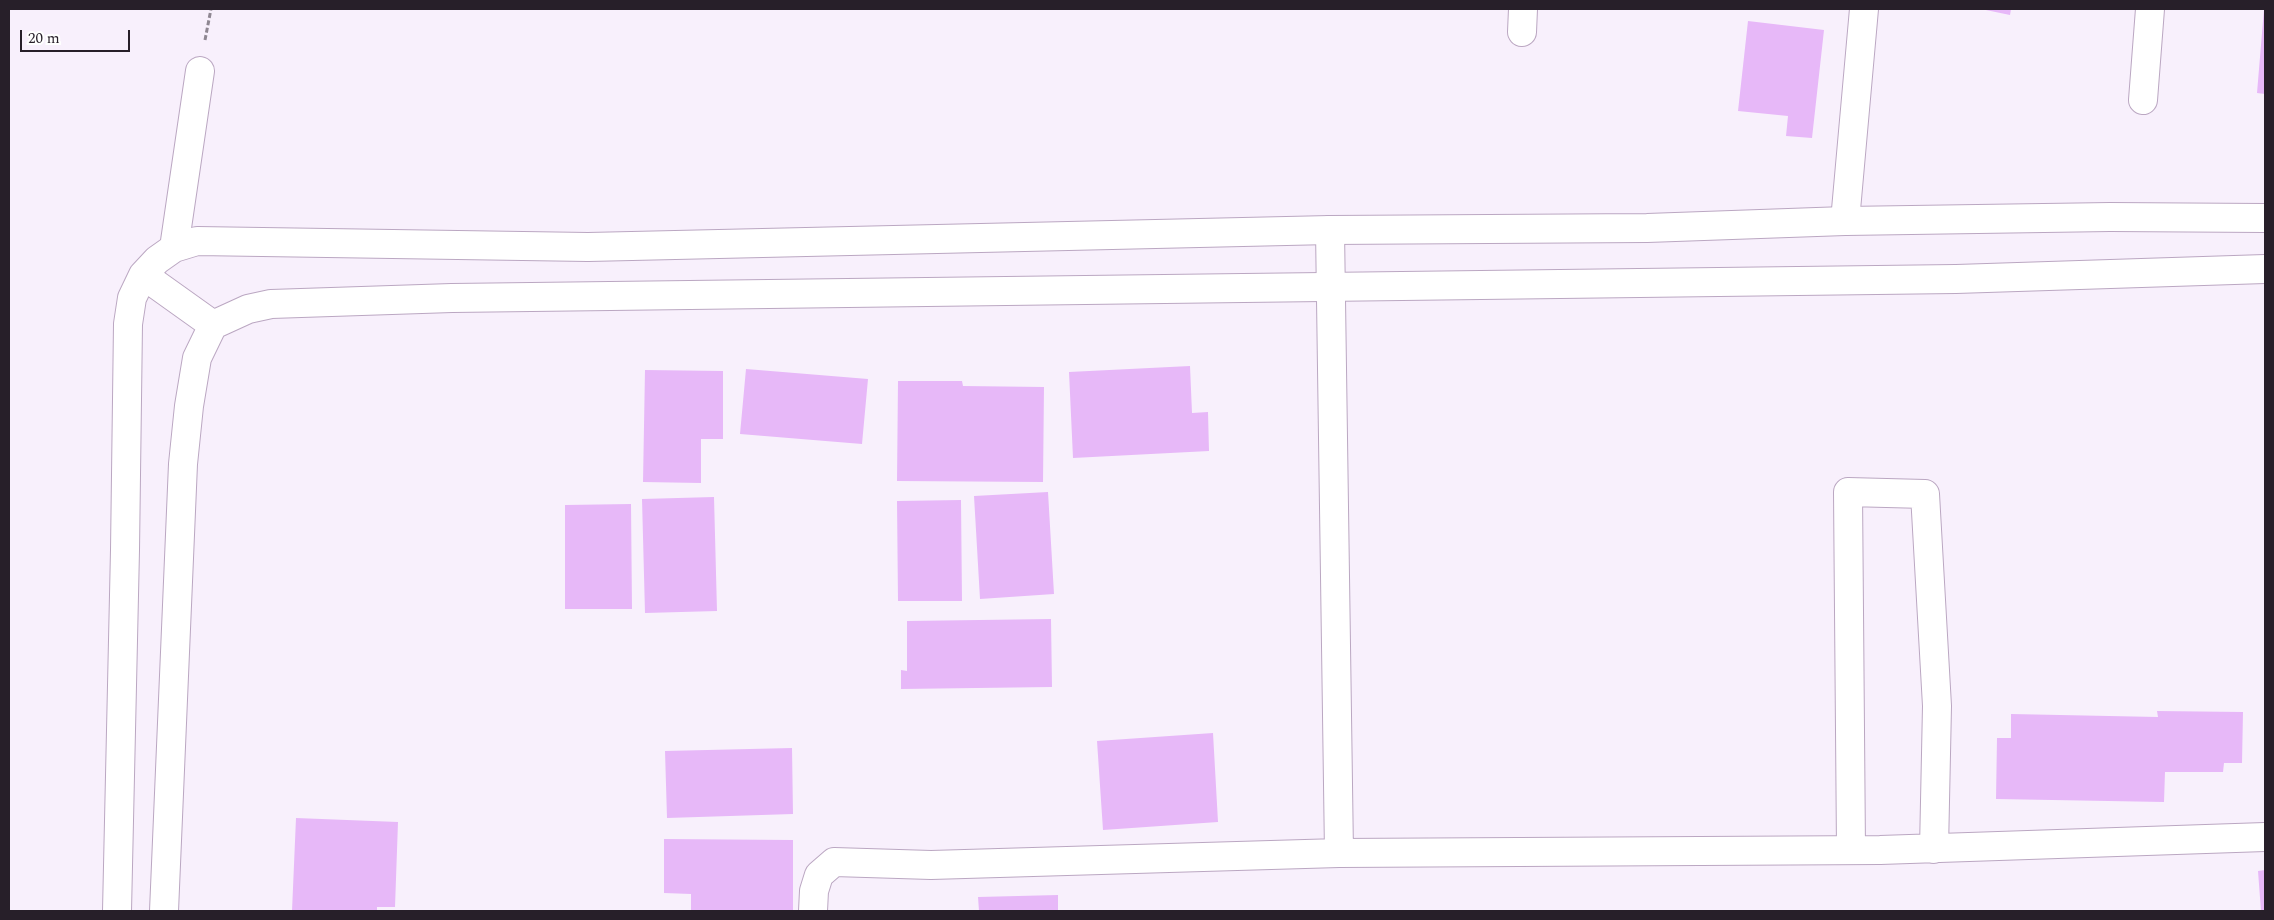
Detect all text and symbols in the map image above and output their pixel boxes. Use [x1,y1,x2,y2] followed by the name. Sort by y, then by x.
[22,20,132,52] scale bar
[28,27,60,50] text: 20 m

